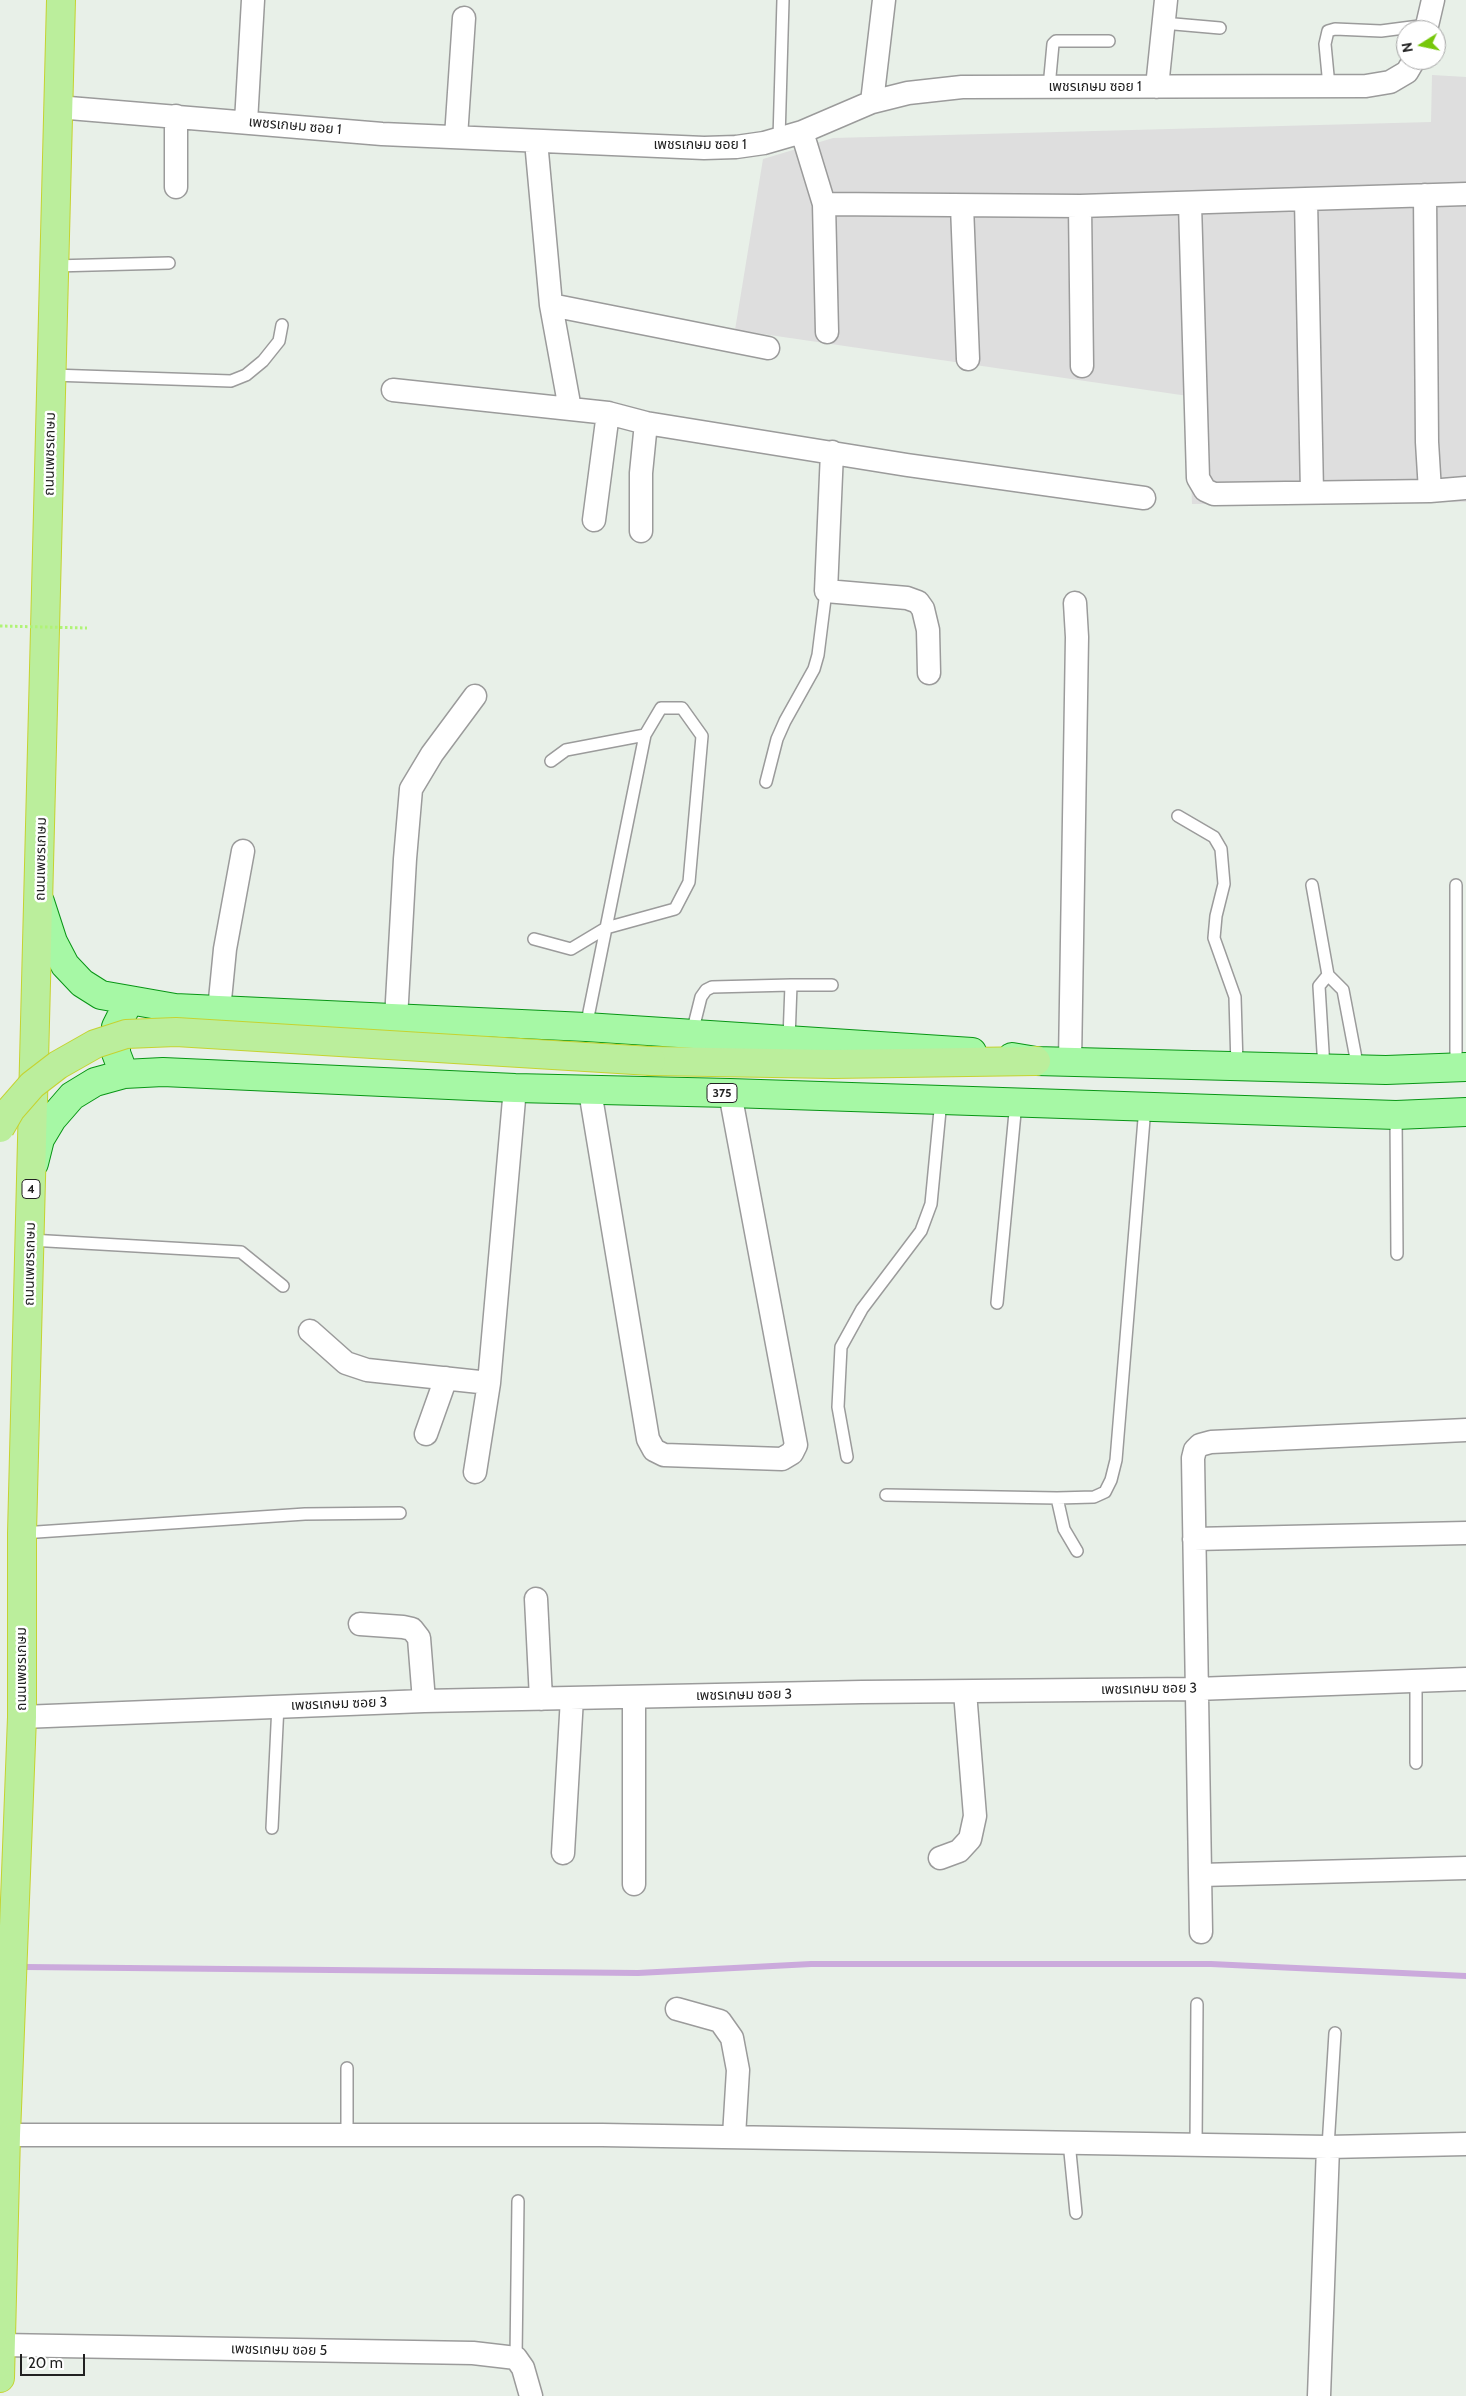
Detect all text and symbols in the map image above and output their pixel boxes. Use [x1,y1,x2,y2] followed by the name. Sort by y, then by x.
[1396,20,1446,70] north arrow
[1397,41,1417,54] text: N
[1048,79,1142,95] street label: เพชรเกษม ซอย 1
[248,114,342,138] street label: เพชรเกษม ซอย 1
[653,137,747,153] street label: เพชรเกษม ซอย 1
[41,412,59,496] street label: ถนนเพชรเกษม
[32,817,50,901] street label: ถนนเพชรเกษม
[707,1084,737,1102] road number: 375
[22,1180,40,1198] road number: 4
[21,1222,39,1306] street label: ถนนเพชรเกษม
[14,1627,30,1711] street label: ถนนเพชรเกษม
[1101,1680,1197,1698] street label: เพชรเกษม ซอย 3
[696,1686,792,1704] street label: เพชรเกษม ซอย 3
[291,1694,387,1714] street label: เพชรเกษม ซอย 3
[231,2341,327,2359] street label: เพชรเกษม ซอย 5
[22,2344,88,2376] scale bar
[28,2354,63,2372] text: 20 m

